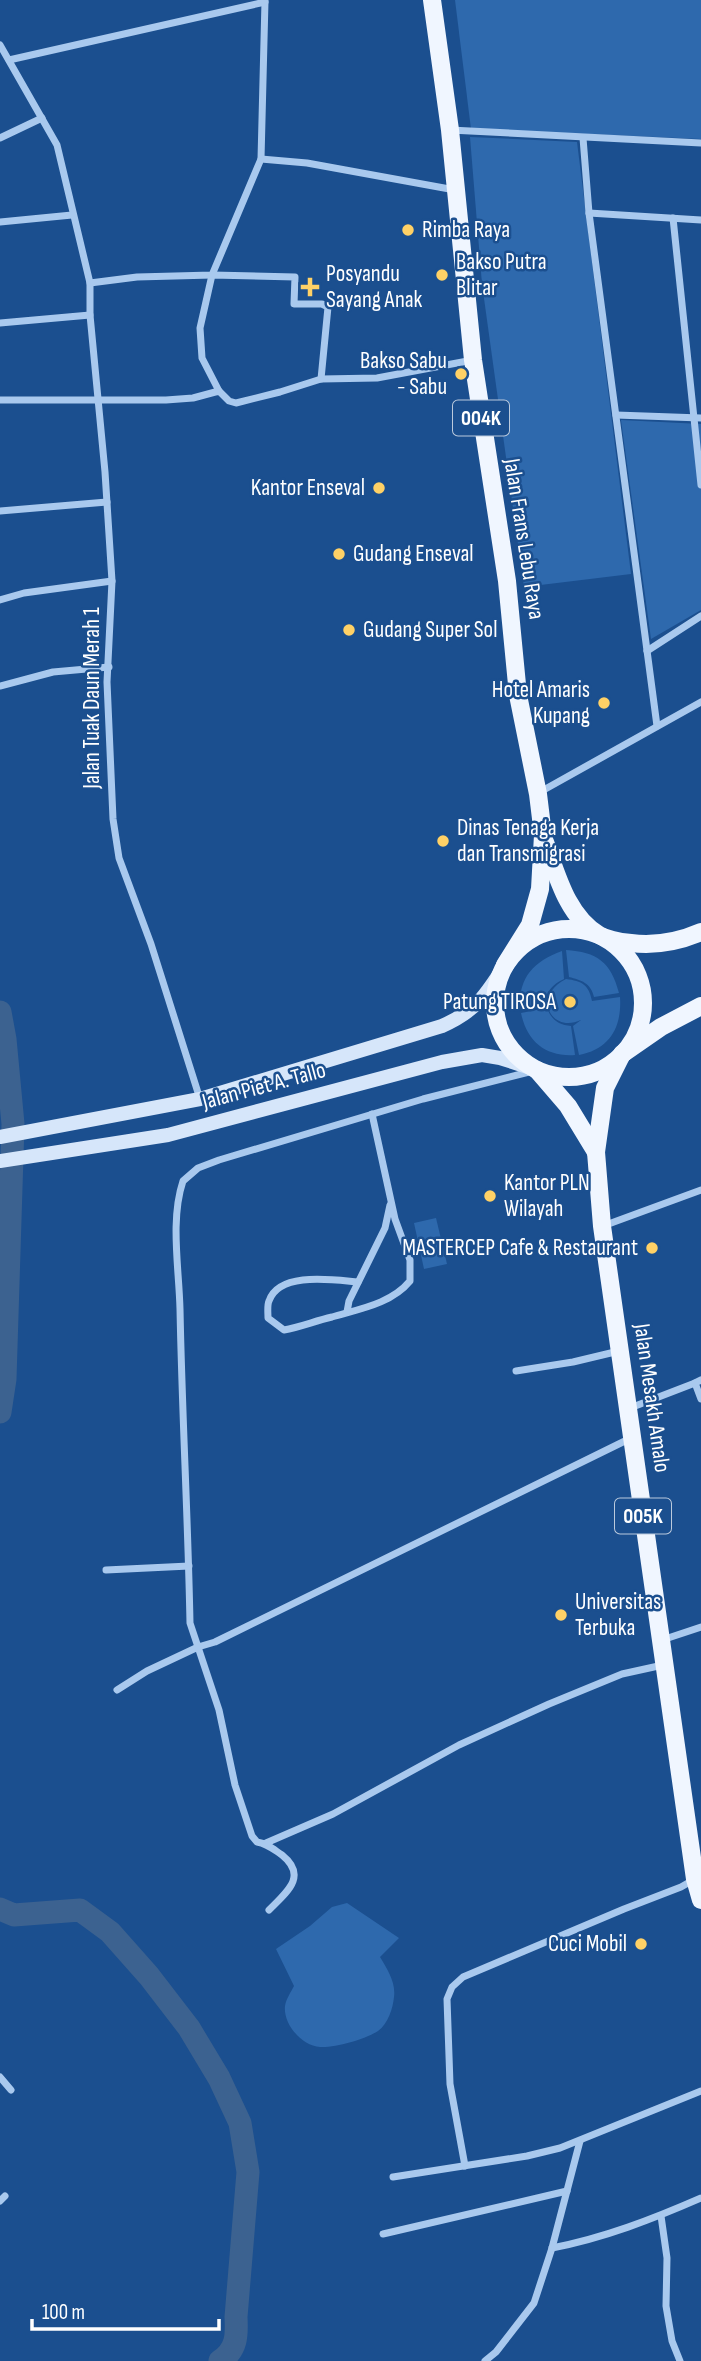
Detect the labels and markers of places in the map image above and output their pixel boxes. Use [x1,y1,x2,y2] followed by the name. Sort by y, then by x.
[422,216,510,244] place label: Rimba Raya
[400,222,416,238] marker: Rimba Raya
[456,248,547,302] place label: Bakso Putra Blitar
[326,260,423,314] place label: Posyandu Sayang Anak
[434,267,450,283] marker: Bakso Putra Blitar
[300,277,320,297] marker: Posyandu Sayang Anak
[360,347,447,401] place label: Bakso Sabu - Sabu
[453,366,469,382] marker: Bakso Sabu - Sabu
[251,474,365,502] place label: Kantor Enseval
[371,480,387,496] marker: Kantor Enseval
[353,540,474,568] place label: Gudang Enseval
[331,546,347,562] marker: Gudang Enseval
[363,616,497,644] place label: Gudang Super Sol
[341,622,357,638] marker: Gudang Super Sol
[492,676,590,730] place label: Hotel Amaris Kupang
[596,695,612,711] marker: Hotel Amaris Kupang
[457,814,599,868] place label: Dinas Tenaga Kerja dan Transmigrasi
[435,833,451,849] marker: Dinas Tenaga Kerja dan Transmigrasi
[443,988,556,1016] place label: Patung TIROSA
[562,994,578,1010] marker: Patung TIROSA
[504,1169,590,1223] place label: Kantor PLN Wilayah
[482,1188,498,1204] marker: Kantor PLN Wilayah
[402,1234,638,1262] place label: MASTERCEP Cafe & Restaurant
[644,1240,660,1256] marker: MASTERCEP Cafe & Restaurant
[575,1588,661,1642] place label: Universitas Terbuka
[553,1607,569,1623] marker: Universitas Terbuka
[548,1930,627,1958] place label: Cuci Mobil
[633,1936,649,1952] marker: Cuci Mobil

